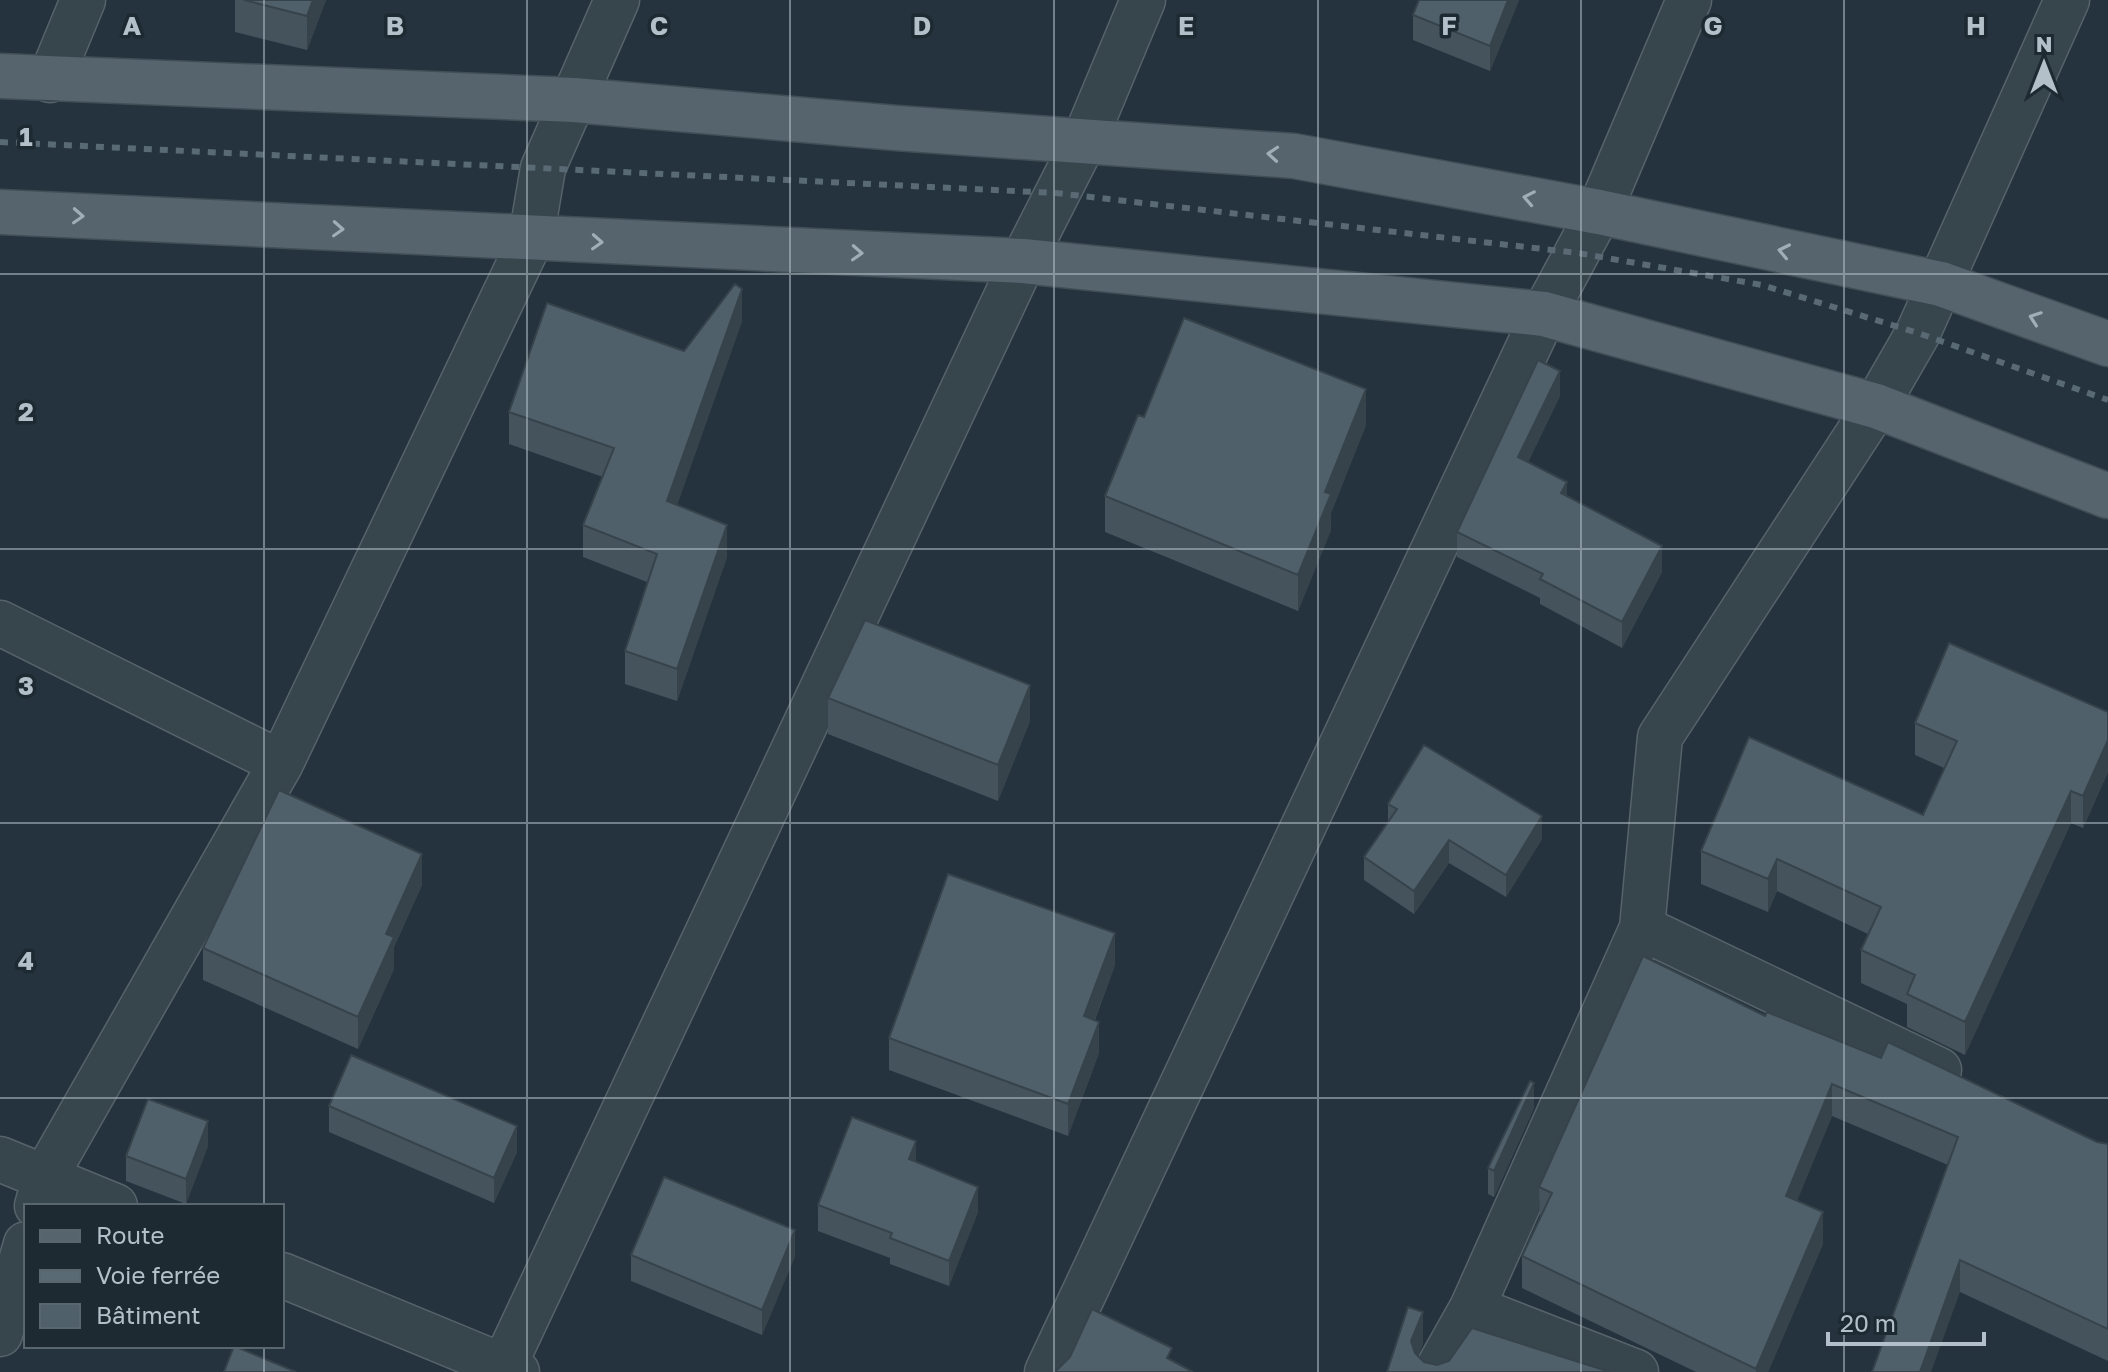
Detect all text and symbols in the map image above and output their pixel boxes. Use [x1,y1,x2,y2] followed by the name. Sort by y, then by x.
[123,10,142,41] text: A
[386,10,404,41] text: B
[650,10,668,41] text: C
[913,10,931,41] text: D
[1178,10,1194,41] text: E
[1441,10,1457,41] text: F
[1703,10,1723,41] text: G
[1966,10,1986,41] text: H
[2004,24,2084,104] north arrow
[2036,30,2052,57] text: N
[19,121,33,152] text: 1
[1266,146,1279,163] one-way arrow
[1523,191,1536,208] one-way arrow
[72,207,85,224] one-way arrow
[332,220,345,237] one-way arrow
[591,233,604,250] one-way arrow
[1778,243,1791,260] one-way arrow
[851,245,864,262] one-way arrow
[2028,311,2042,327] one-way arrow
[18,396,34,427] text: 2
[18,670,34,701] text: 3
[18,945,34,976] text: 4
[24,1204,284,1348] legend
[96,1220,165,1249] text: Route
[96,1260,220,1289] text: Voie ferrée
[1828,1296,1984,1346] scale bar
[96,1300,201,1329] text: Bâtiment
[1840,1308,1896,1337] text: 20 m

